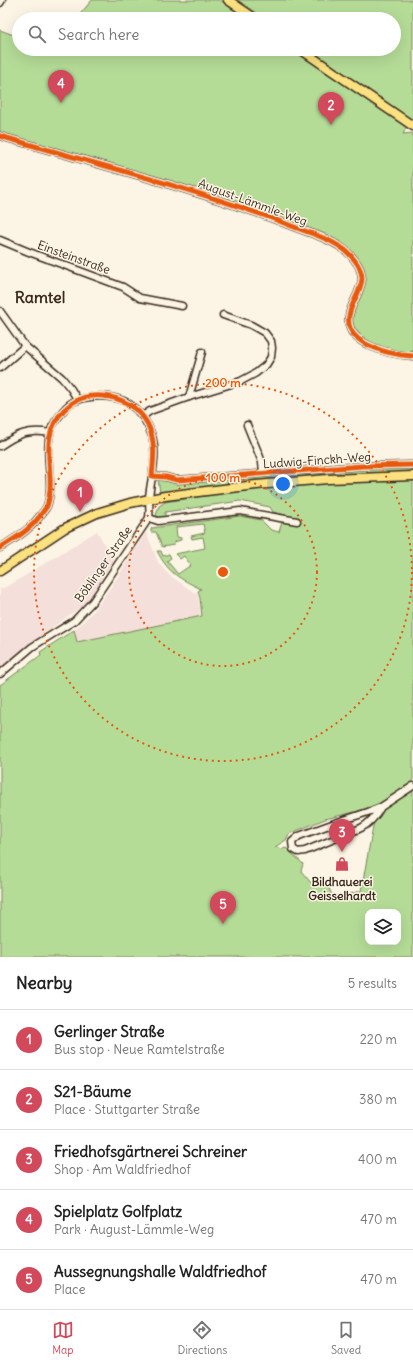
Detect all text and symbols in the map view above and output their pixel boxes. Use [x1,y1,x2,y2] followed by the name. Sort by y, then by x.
[12,12,401,56] search box
[26,23,48,45] icon: search
[58,25,139,44] text: Search here
[48,70,74,103] pin: 4
[318,92,344,125] pin: 2
[197,175,309,229] street label: August-Lämmle-Weg
[36,237,112,277] street label: Einsteinstraße
[15,287,65,307] district label: Ramtel
[205,375,241,390] text: 200 m
[263,449,371,471] street label: Ludwig-Finckh-Weg
[206,470,240,485] text: 100 m
[273,474,293,494] your location
[67,479,93,512] pin: 1
[71,523,135,605] street label: Böblinger Straße
[216,565,230,579] centre of rings
[329,819,355,852] pin: 3
[334,856,350,872] shop icon: Bildhauerei Geisselhardt
[308,874,377,903] place label: Bildhauerei Geisselhardt
[210,891,236,924] pin: 5
[365,909,401,945] map controls
[365,909,401,945] button: layers
[16,972,72,994] text: Nearby
[348,975,397,992] text: 5 results
[54,1022,165,1041] text: Gerlinger Straße
[26,1031,32,1048] text: 1
[360,1031,397,1048] text: 220 m
[54,1041,225,1058] text: Bus stop · Neue Ramtelstraße
[54,1082,131,1101] text: S21-Bäume
[25,1091,33,1108] text: 2
[359,1091,397,1108] text: 380 m
[54,1101,200,1118] text: Place · Stuttgarter Straße
[54,1142,247,1161] text: Friedhofsgärtnerei Schreiner
[25,1151,33,1168] text: 3
[358,1151,397,1168] text: 400 m
[54,1161,191,1178] text: Shop · Am Waldfriedhof
[54,1202,182,1221] text: Spielplatz Golfplatz
[25,1211,33,1228] text: 4
[360,1211,397,1228] text: 470 m
[54,1221,214,1238] text: Park · August-Lämmle-Weg
[54,1262,266,1281] text: Aussegnungshalle Waldfriedhof
[25,1271,33,1288] text: 5
[360,1271,397,1288] text: 470 m
[54,1281,85,1298] text: Place
[52,1319,74,1357] tab: Map
[178,1319,227,1357] tab: Directions
[331,1319,361,1357] tab: Saved

